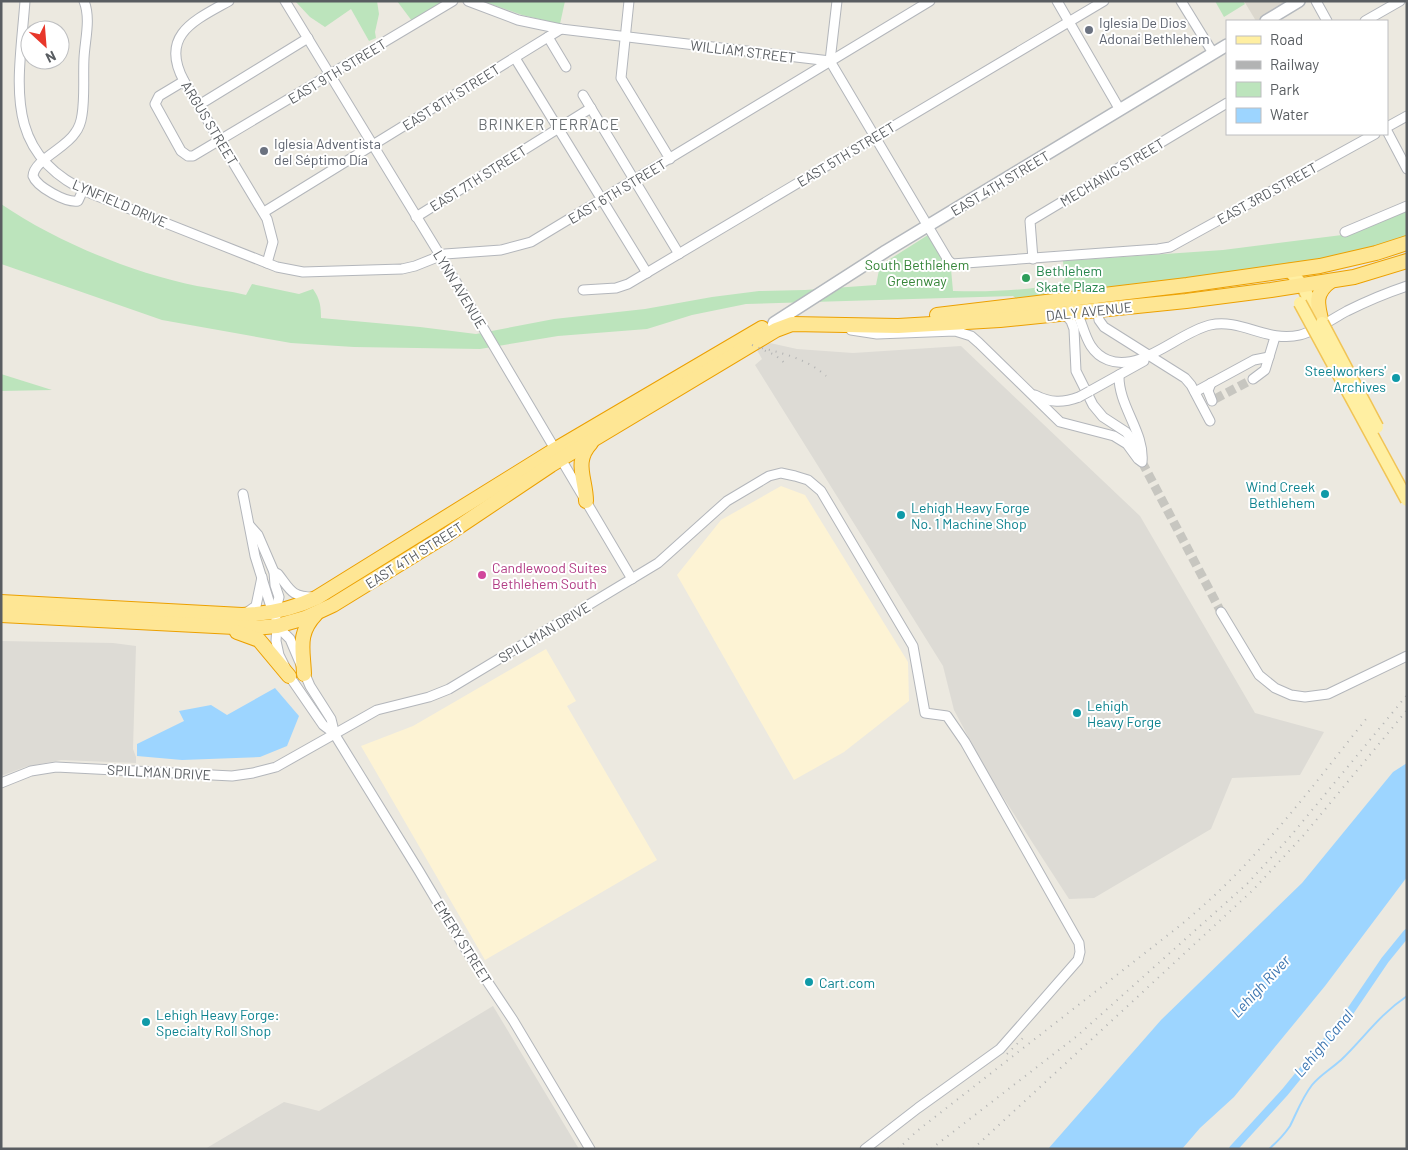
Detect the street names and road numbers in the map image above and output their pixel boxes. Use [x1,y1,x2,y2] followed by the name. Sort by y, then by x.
[285,35,389,107] street label: EAST 9TH STREET
[689,36,797,66] street label: WILLIAM STREET
[399,60,503,134] street label: EAST 8TH STREET
[178,78,242,168] street label: ARGUS STREET
[794,118,898,190] street label: EAST 5TH STREET
[1057,134,1167,210] street label: MECHANIC STREET
[426,141,530,215] street label: EAST 7TH STREET
[948,147,1052,219] street label: EAST 4TH STREET
[565,155,669,227] street label: EAST 6TH STREET
[1214,158,1320,228] street label: EAST 3RD STREET
[70,175,170,231] street label: LYNFIELD DRIVE
[430,247,490,331] street label: LYNN AVENUE
[1045,298,1133,324] street label: DALY AVENUE
[362,518,466,592] street label: EAST 4TH STREET
[495,598,593,666] street label: SPILLMAN DRIVE
[107,761,211,783] street label: SPILLMAN DRIVE
[431,897,496,987] street label: EMERY STREET

